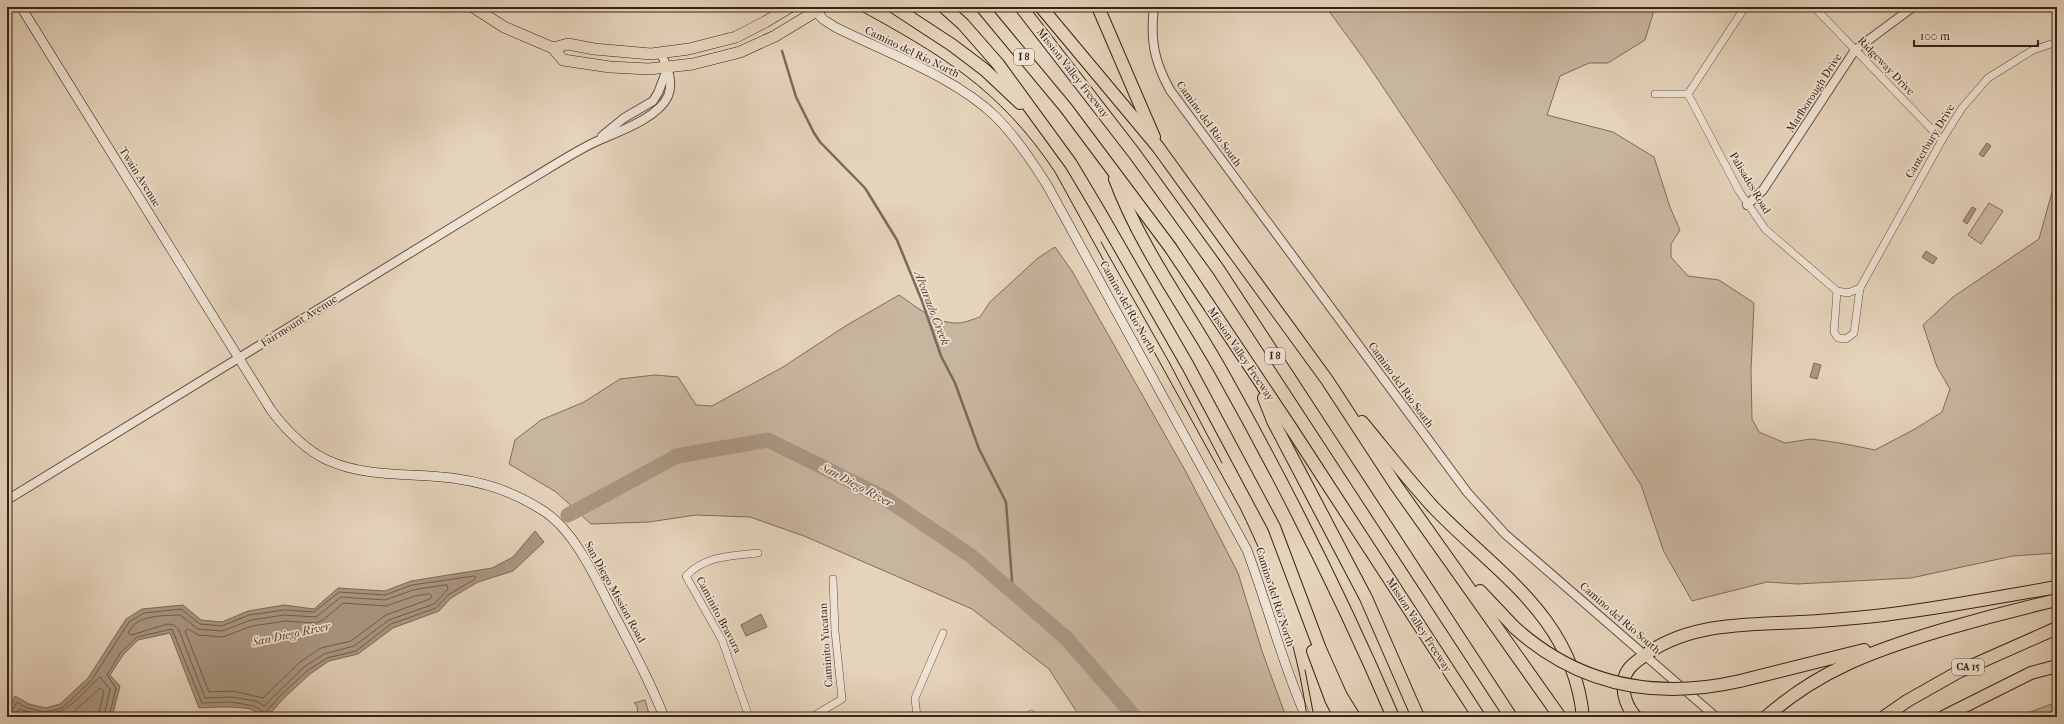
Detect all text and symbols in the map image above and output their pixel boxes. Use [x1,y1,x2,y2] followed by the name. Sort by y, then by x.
[1914,22,2038,48] scale bar
[863,23,962,81] street label: Camino del Rio North
[1034,26,1113,121] street label: Mission Valley Freeway
[1920,29,1950,43] text: 100 m
[1855,34,1918,98] street label: Ridgeway Drive
[1014,49,1034,65] road number: I 8
[1784,51,1845,135] street label: Marlborough Drive
[1174,79,1245,170] street label: Camino del Rio South
[1903,101,1958,181] street label: Canterbury Drive
[117,145,164,210] street label: Twain Avenue
[1727,150,1774,217] street label: Palisades Road
[1097,259,1159,356] street label: Camino del Rio North
[911,267,953,347] water label: Alvarado Creek
[258,292,340,350] street label: Fairmount Avenue
[1205,305,1278,404] street label: Mission Valley Freeway
[1366,340,1437,431] street label: Camino del Rio South
[1265,348,1285,364] road number: I 8
[818,460,897,511] water label: San Diego River
[582,539,649,646] street label: San Diego Mission Road
[1253,546,1297,649] street label: Camino del Rio North
[693,575,745,656] street label: Caminito Bravura
[1384,575,1455,676] street label: Mission Valley Freeway
[1577,579,1664,657] street label: Camino del Rio South
[817,602,835,688] street label: Caminito Yucatan
[250,619,333,649] water label: San Diego River
[1952,659,1984,675] road number: CA 15

